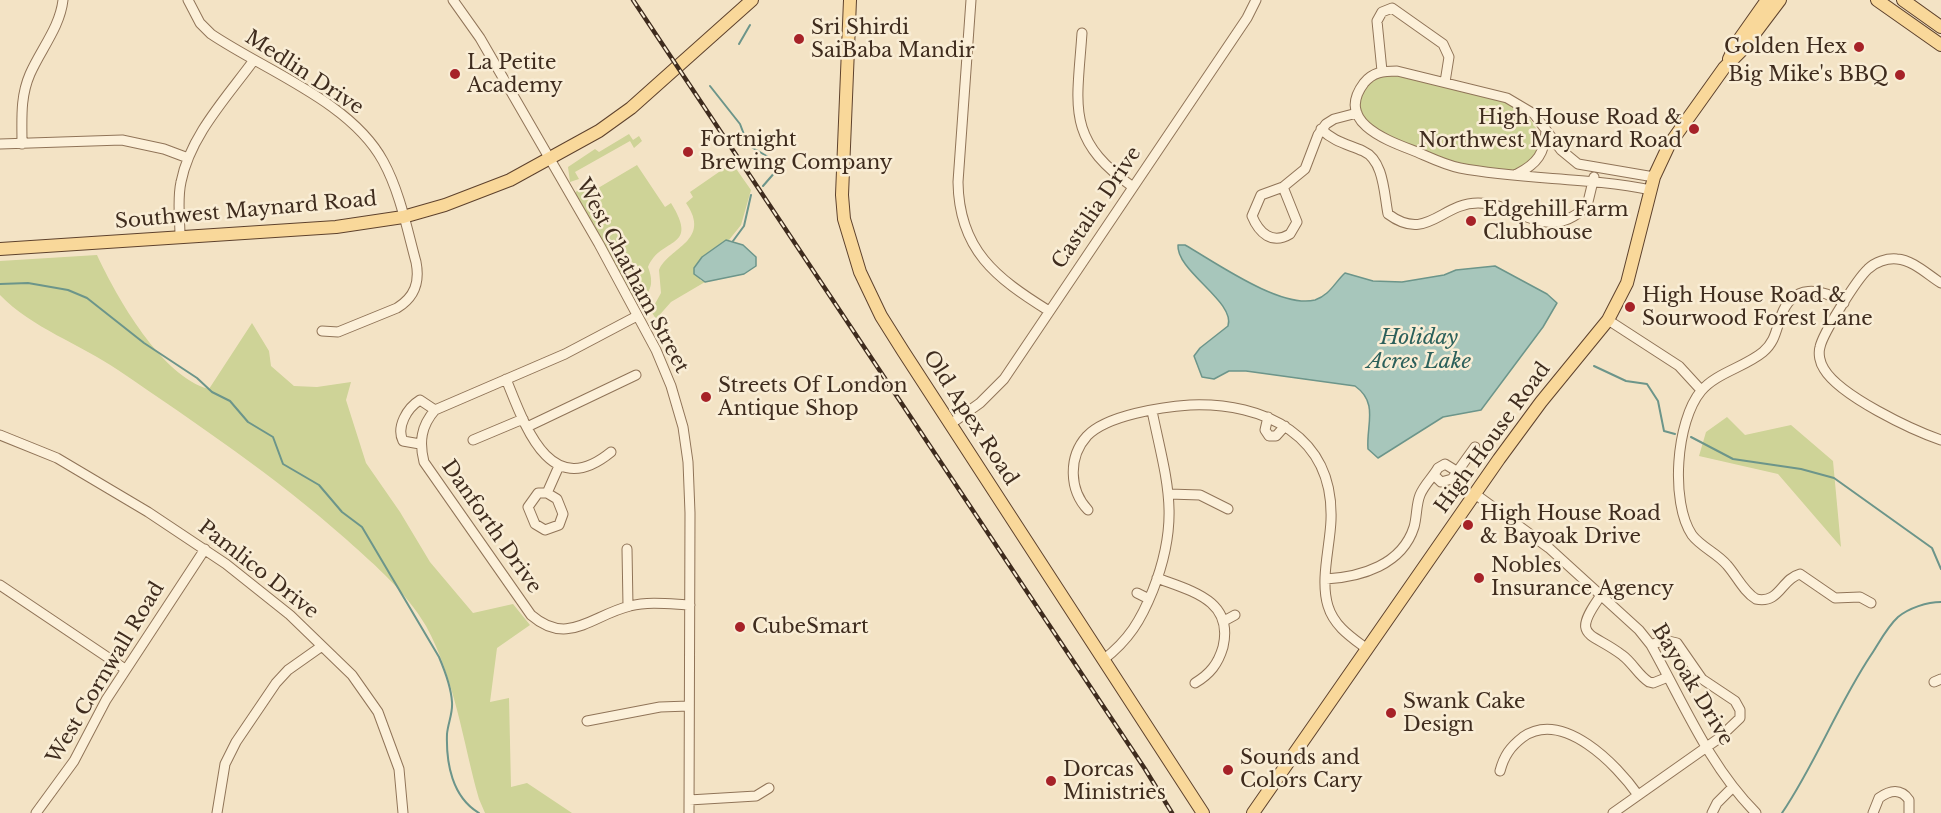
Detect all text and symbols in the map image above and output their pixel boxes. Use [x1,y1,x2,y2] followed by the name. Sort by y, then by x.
[811,16,975,63] place label: Sri Shirdi SaiBaba Mandir
[240,26,368,120] street label: Medlin Drive
[792,32,806,46] marker: Sri Shirdi SaiBaba Mandir
[1724,35,1847,59] place label: Golden Hex
[1852,40,1866,54] marker: Golden Hex
[467,51,563,98] place label: La Petite Academy
[1728,63,1888,87] place label: Big Mike's BBQ
[448,67,462,81] marker: La Petite Academy
[1893,68,1907,82] marker: Big Mike's BBQ
[1419,106,1682,153] place label: High House Road & Northwest Maynard Road
[1687,122,1701,136] marker: High House Road & Northwest Maynard Road
[700,128,893,175] place label: Fortnight Brewing Company
[1047,142,1147,274] street label: Castalia Drive
[681,145,695,159] marker: Fortnight Brewing Company
[571,175,693,377] street label: West Chatham Street
[114,188,378,234] street label: Southwest Maynard Road
[1483,198,1628,245] place label: Edgehill Farm Clubhouse
[1464,214,1478,228] marker: Edgehill Farm Clubhouse
[1642,284,1873,331] place label: High House Road & Sourwood Forest Lane
[1623,300,1637,314] marker: High House Road & Sourwood Forest Lane
[1367,325,1471,375] water label: Holiday Acres Lake
[917,346,1023,490] street label: Old Apex Road
[1430,358,1556,518] street label: High House Road
[718,374,908,421] place label: Streets Of London Antique Shop
[699,390,713,404] marker: Streets Of London Antique Shop
[436,456,546,598] street label: Danforth Drive
[1480,502,1661,549] place label: High House Road & Bayoak Drive
[193,516,323,624] street label: Pamlico Drive
[1461,518,1475,532] marker: High House Road & Bayoak Drive
[1491,554,1674,601] place label: Nobles Insurance Agency
[1472,571,1486,585] marker: Nobles Insurance Agency
[42,578,170,768] street label: West Cornwall Road
[752,615,869,639] place label: CubeSmart
[733,620,747,634] marker: CubeSmart
[1646,620,1738,750] street label: Bayoak Drive
[1403,690,1525,737] place label: Swank Cake Design
[1384,706,1398,720] marker: Swank Cake Design
[1240,746,1362,793] place label: Sounds and Colors Cary
[1063,758,1166,805] place label: Dorcas Ministries
[1221,763,1235,777] marker: Sounds and Colors Cary
[1044,774,1058,788] marker: Dorcas Ministries

